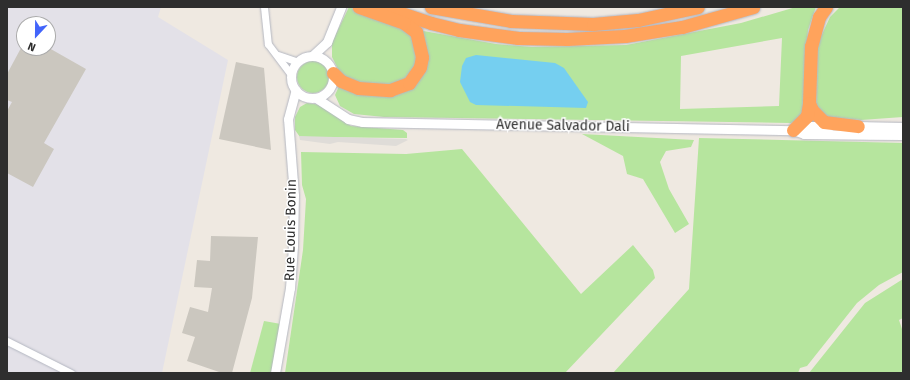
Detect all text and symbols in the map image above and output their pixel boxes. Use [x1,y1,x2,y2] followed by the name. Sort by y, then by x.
[16,16,56,56] north arrow
[26,39,38,54] text: N
[496,116,630,136] street label: Avenue Salvador Dali
[282,179,300,281] street label: Rue Louis Bonin

